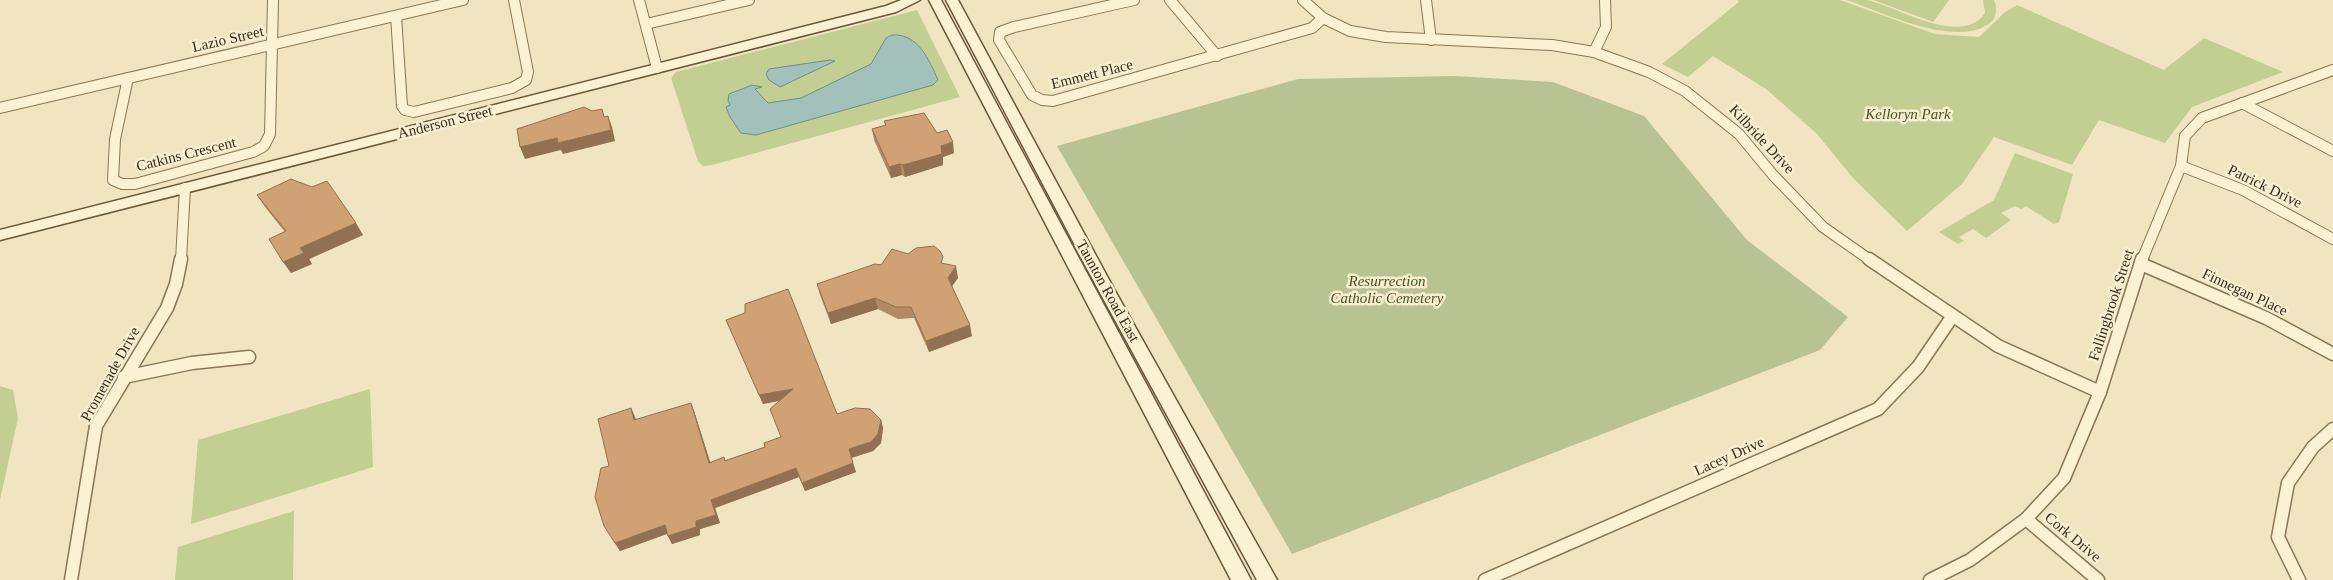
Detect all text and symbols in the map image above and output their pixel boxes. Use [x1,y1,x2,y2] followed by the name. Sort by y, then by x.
[191,23,266,55] street label: Lazio Street
[1049,56,1135,92] street label: Emmett Place
[1726,101,1798,177] street label: Kilbride Drive
[396,102,495,142] street label: Anderson Street
[1864,106,1951,122] park label: Kelloryn Park
[135,134,238,174] street label: Catkins Crescent
[2225,161,2305,211] street label: Patrick Drive
[1073,237,1143,345] street label: Taunton Road East
[2085,246,2137,363] street label: Fallingbrook Street
[2200,265,2290,319] street label: Finnegan Place
[1331,273,1444,306] park label: Resurrection Catholic Cemetery
[77,324,143,424] street label: Promenade Drive
[1692,433,1767,478] street label: Lacey Drive
[2042,509,2104,565] street label: Cork Drive

